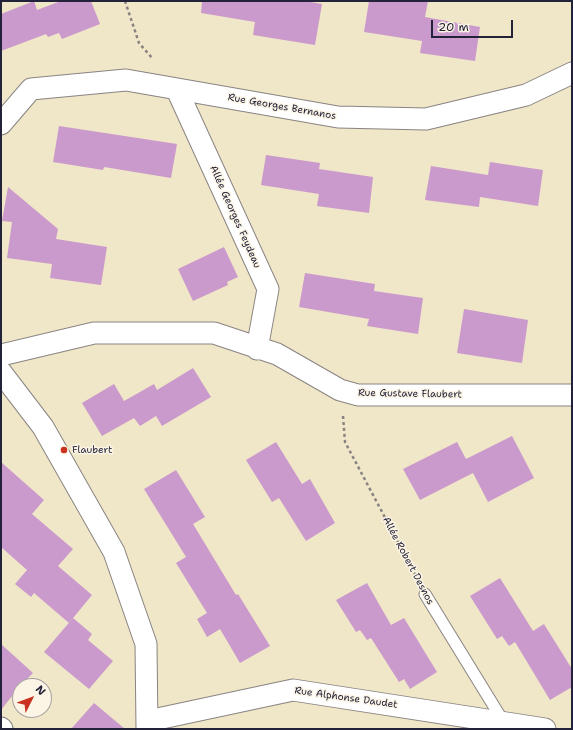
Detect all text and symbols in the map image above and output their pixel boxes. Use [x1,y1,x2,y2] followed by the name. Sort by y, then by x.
[433,12,515,38] scale bar
[438,19,469,35] text: 20 m
[227,92,337,122] street label: Rue Georges Bernanos
[207,164,263,270] street label: Allée Georges Feydeau
[358,387,462,401] street label: Rue Gustave Flaubert
[72,444,112,456] place label: Flaubert
[59,445,69,455] marker: Flaubert
[380,515,436,607] street label: Allée Robert Desnos
[12,678,52,718] north arrow
[32,682,49,699] text: N
[294,685,398,711] street label: Rue Alphonse Daudet

